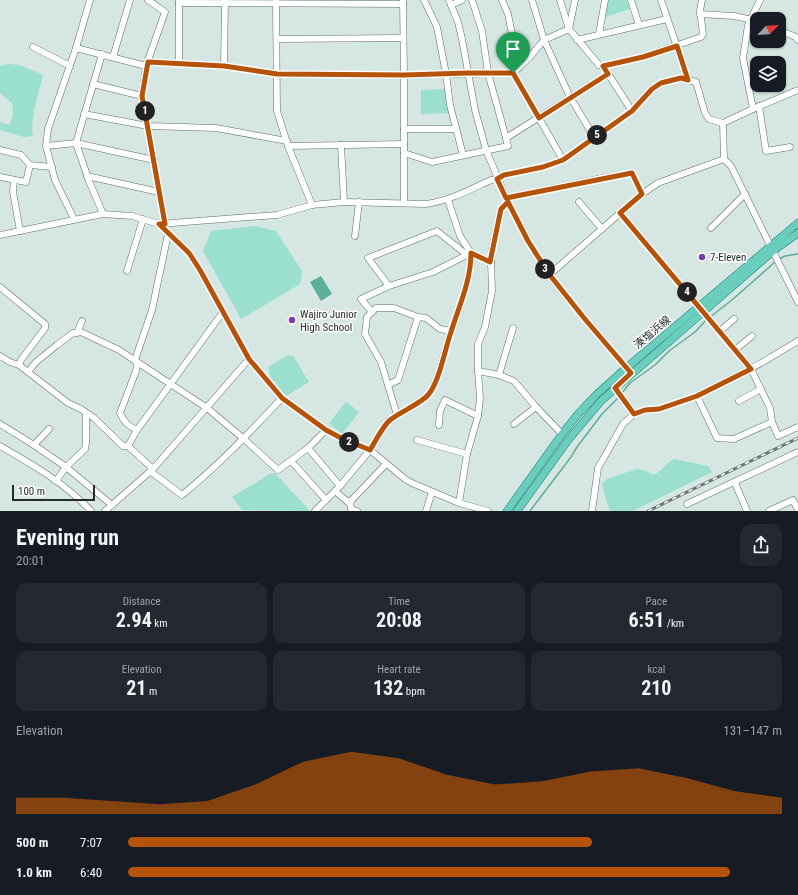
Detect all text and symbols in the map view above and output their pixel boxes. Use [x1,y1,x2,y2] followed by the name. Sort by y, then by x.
[750,12,786,48] north arrow
[750,12,786,92] map controls
[496,32,530,73] pin
[502,38,524,60] icon: arrive
[750,56,786,92] button: layers
[135,101,155,121] pin: 1
[142,104,148,117] text: 1
[587,125,607,145] pin: 5
[594,128,600,141] text: 5
[710,251,746,264] place label: 7-Eleven
[697,252,707,262] marker: 7-Eleven
[535,259,555,279] pin: 3
[542,262,548,275] text: 3
[677,282,697,302] pin: 4
[684,285,690,298] text: 4
[300,308,358,334] place label: Wajiro Junior High School
[631,313,673,352] street label: 湊塩浜線
[287,315,297,325] marker: Wajiro Junior High School
[339,432,359,452] pin: 2
[346,435,352,448] text: 2
[12,483,95,502] scale bar
[18,485,45,498] text: 100 m
[740,524,782,566] button: share
[16,525,119,550] text: Evening run
[16,553,45,568] text: 20:01
[123,595,161,608] text: Distance
[388,595,410,608] text: Time
[646,595,667,608] text: Pace
[116,608,152,632] text: 2.94
[376,608,422,632] text: 20:08
[628,608,664,632] text: 6:51
[152,617,168,630] text: km
[664,617,684,630] text: /km
[122,663,161,676] text: Elevation
[377,663,421,676] text: Heart rate
[647,663,665,676] text: kcal
[126,676,146,700] text: 21
[373,676,403,700] text: 132
[641,676,671,700] text: 210
[146,685,157,698] text: m
[403,685,425,698] text: bpm
[16,723,63,738] text: Elevation
[723,723,782,738] text: 131–147 m
[16,835,48,850] text: 500 m
[80,835,102,850] text: 7:07
[16,865,52,880] text: 1.0 km
[80,865,102,880] text: 6:40

